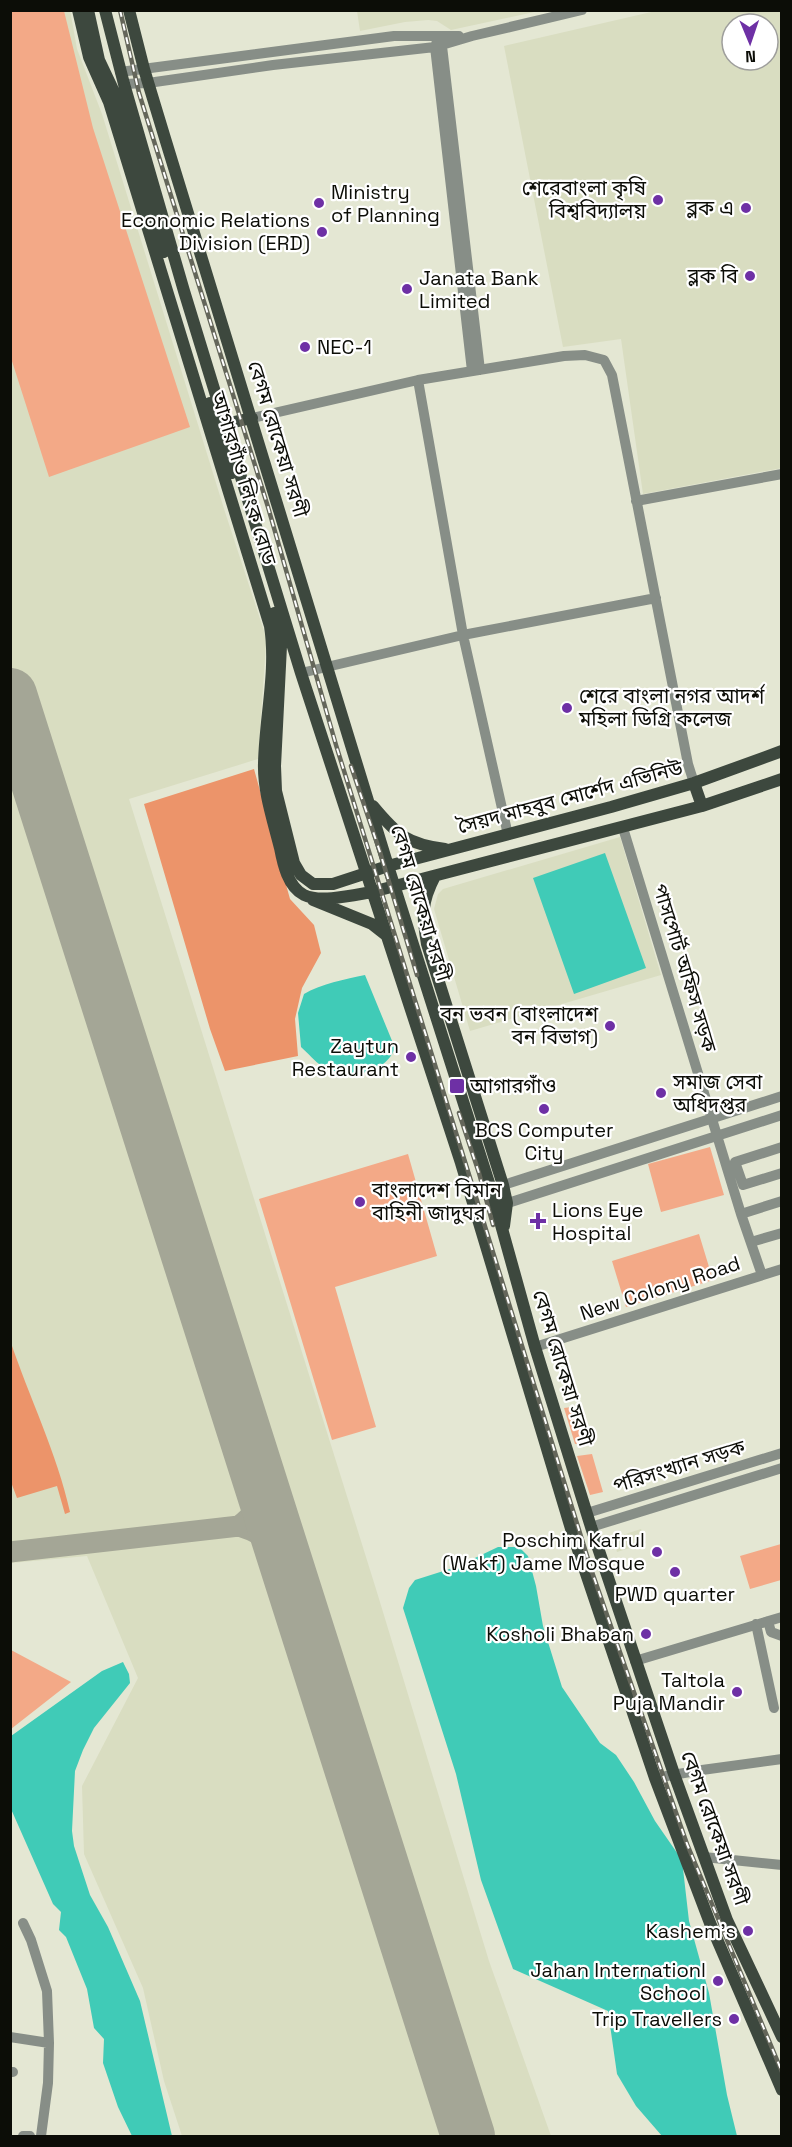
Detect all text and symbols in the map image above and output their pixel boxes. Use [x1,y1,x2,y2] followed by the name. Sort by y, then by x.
[720,12,780,72] north arrow
[745,46,756,67] text: N
[522,175,646,224] place label: শেরেবাংলা কৃষি বিশ্ববিদ্যালয়
[331,179,440,228] place label: Ministry of Planning
[651,193,665,207] marker: শেরেবাংলা কৃষি বিশ্ববিদ্যালয়
[685,195,734,221] place label: ব্লক এ
[312,196,326,210] marker: Ministry of Planning
[739,201,753,215] marker: ব্লক এ
[121,207,310,256] place label: Economic Relations Division (ERD)
[315,225,329,239] marker: Economic Relations Division (ERD)
[687,263,739,289] place label: ব্লক বি
[419,265,539,314] place label: Janata Bank Limited
[743,269,757,283] marker: ব্লক বি
[400,282,414,296] marker: Janata Bank Limited
[317,334,372,360] place label: NEC-1
[298,340,312,354] marker: NEC-1
[242,358,314,521] street label: বেগম রোকেয়া সরণী
[205,387,283,569] street label: আগারগাঁও লিংক রোড
[578,683,765,732] place label: শেরে বাংলা নগর আদর্শ মহিলা ডিগ্রি কলেজ
[560,701,574,715] marker: শেরে বাংলা নগর আদর্শ মহিলা ডিগ্রি কলেজ
[454,754,686,840] street label: সৈয়দ মাহবুব মোর্শেদ এভিনিউ
[385,822,457,985] street label: বেগম রোকেয়া সরণী
[647,881,724,1056] street label: পাসপোর্ট অফিস সড়ক
[439,1001,598,1050] place label: বন ভবন (বাংলাদেশ বন বিভাগ)
[603,1019,617,1033] marker: বন ভবন (বাংলাদেশ বন বিভাগ)
[292,1033,399,1082] place label: Zaytun Restaurant
[404,1050,418,1064] marker: Zaytun Restaurant
[672,1069,763,1118] place label: সমাজ সেবা অধিদপ্তর
[469,1073,556,1099] place label: আগারগাঁও
[448,1077,466,1095] marker: আগারগাঁও
[654,1086,668,1100] marker: সমাজ সেবা অধিদপ্তর
[537,1102,551,1116] marker: BCS Computer City
[474,1117,614,1166] place label: BCS Computer City
[371,1177,503,1226] place label: বাংলাদেশ বিমান বাহিনী জাদুঘর
[353,1195,367,1209] marker: বাংলাদেশ বিমান বাহিনী জাদুঘর
[552,1197,643,1246] place label: Lions Eye Hospital
[529,1212,547,1230] marker: Lions Eye Hospital
[577,1250,743,1326] street label: New Colony Road
[527,1287,599,1450] street label: বেগম রোকেয়া সরণী
[610,1433,749,1498] street label: পরিসংখ্যান সড়ক
[442,1527,645,1576] place label: Poschim Kafrul (Wakf) Jame Mosque
[650,1545,664,1559] marker: Poschim Kafrul (Wakf) Jame Mosque
[668,1565,682,1579] marker: PWD quarter
[615,1581,735,1607] place label: PWD quarter
[486,1621,634,1647] place label: Kosholi Bhaban
[639,1627,653,1641] marker: Kosholi Bhaban
[613,1667,725,1716] place label: Taltola Puja Mandir
[730,1685,744,1699] marker: Taltola Puja Mandir
[675,1747,755,1909] street label: বেগম রোকেয়া সরণী
[646,1918,736,1944] place label: Kashem's
[741,1924,755,1938] marker: Kashem's
[530,1957,706,2006] place label: Jahan Internationl School
[711,1974,725,1988] marker: Jahan Internationl School
[592,2006,722,2032] place label: Trip Travellers
[727,2012,741,2026] marker: Trip Travellers

